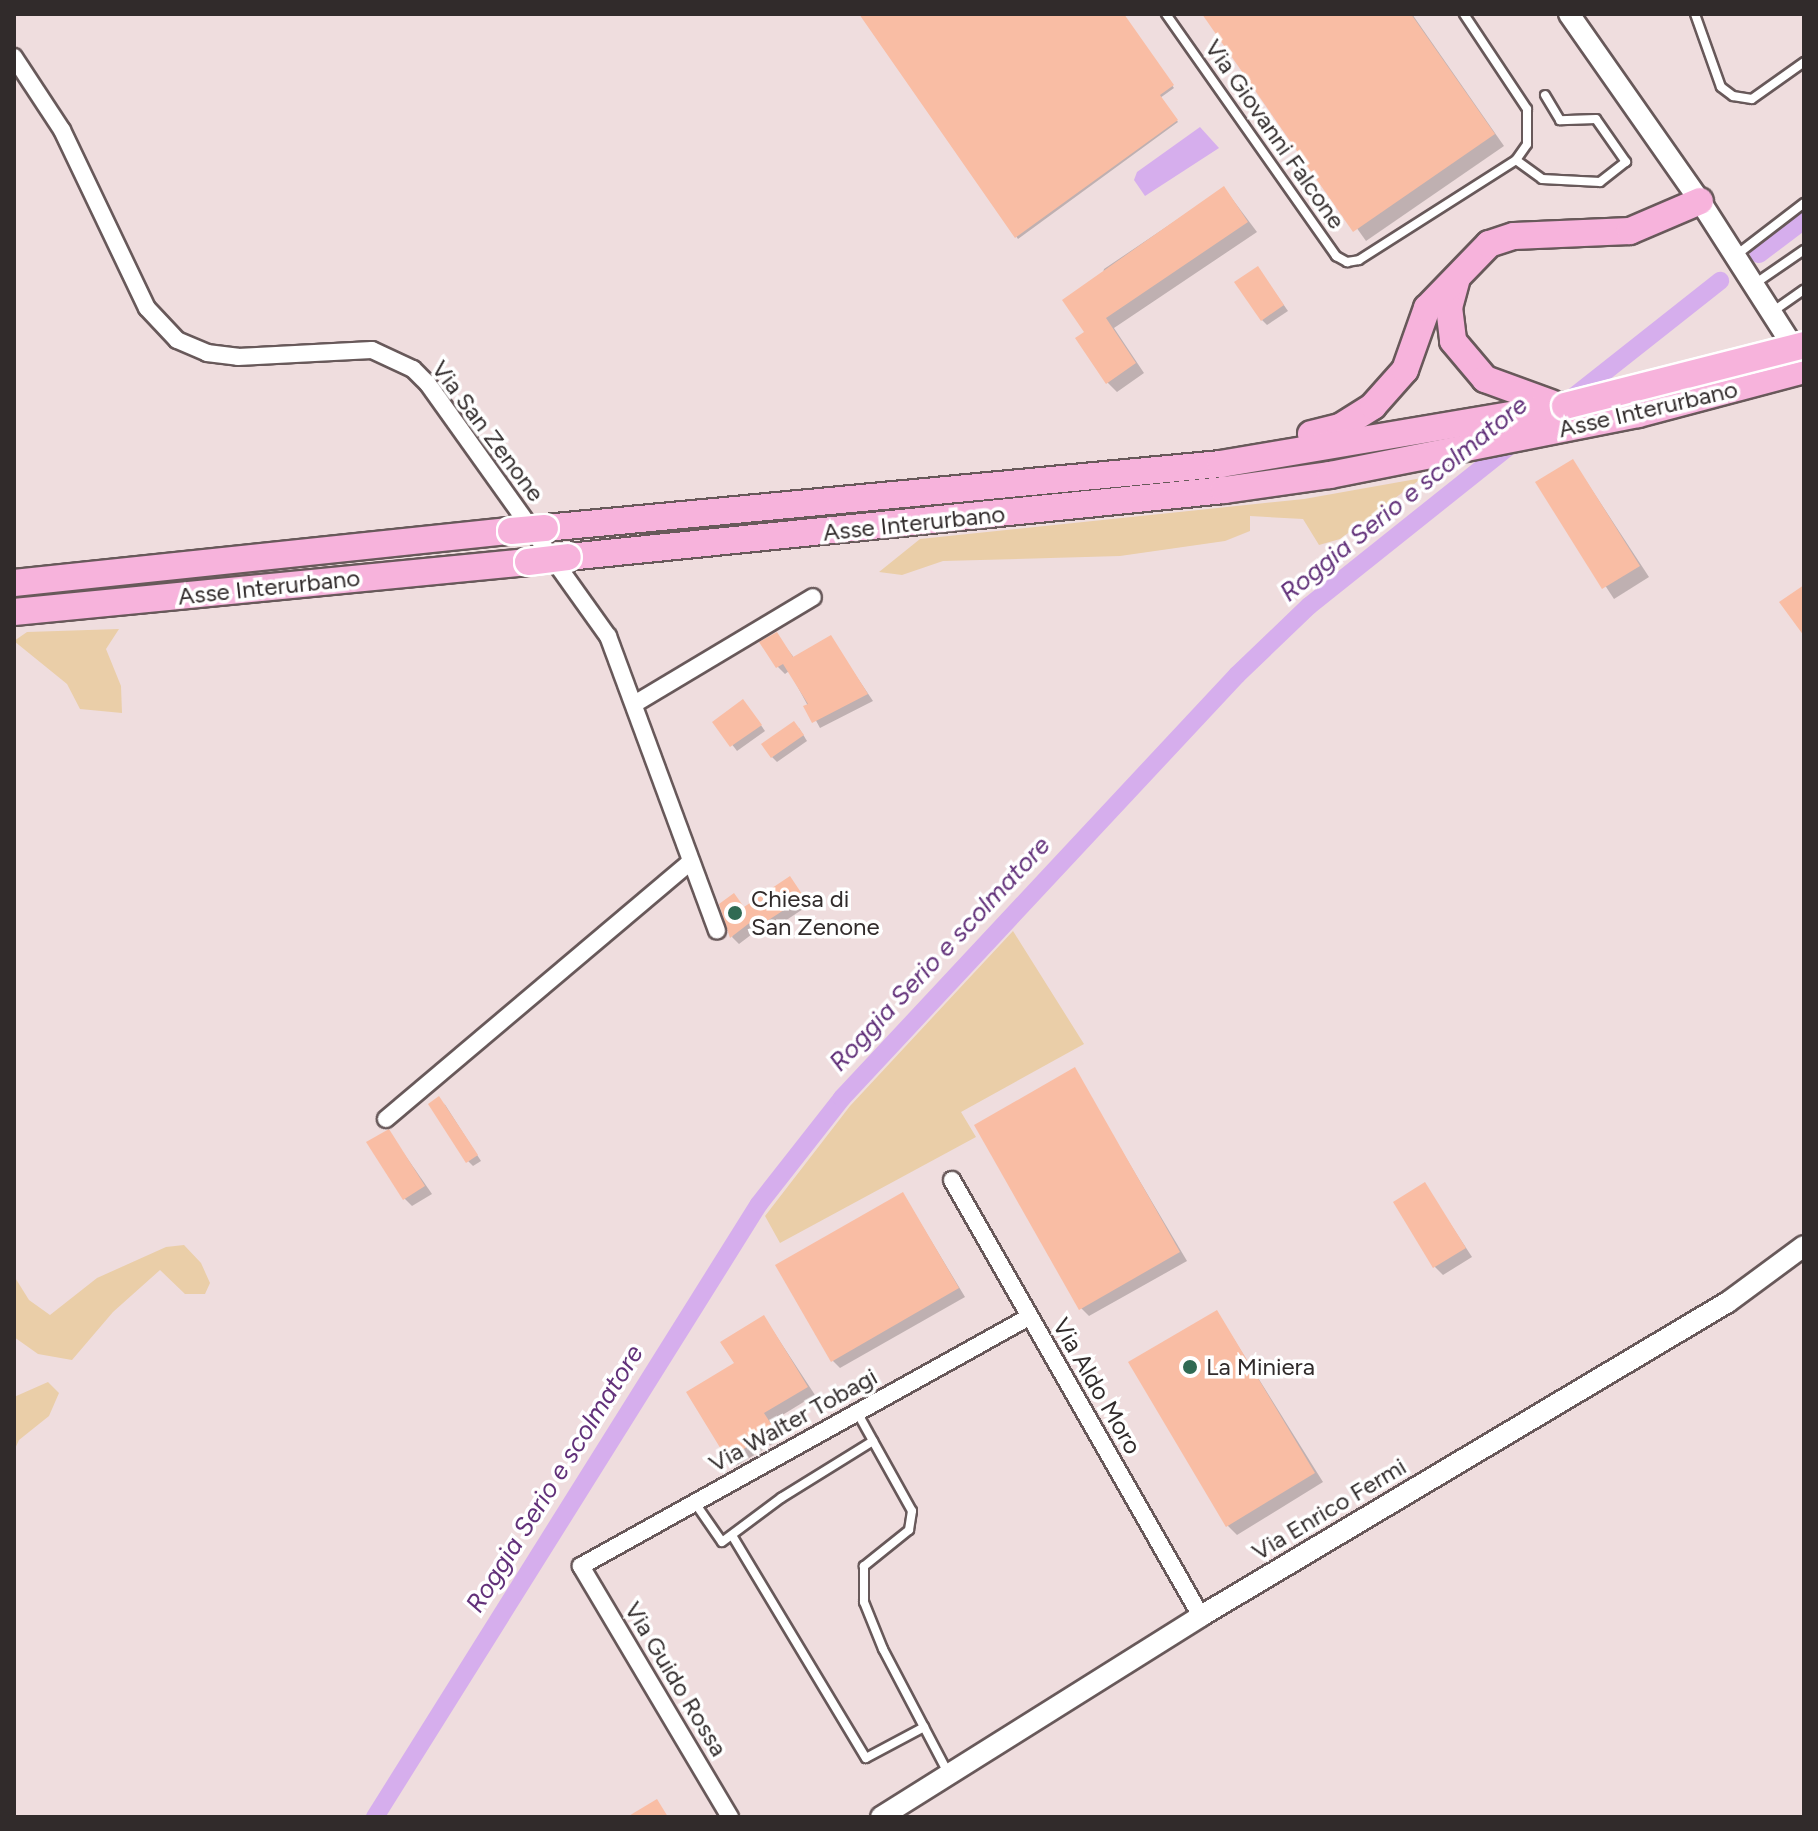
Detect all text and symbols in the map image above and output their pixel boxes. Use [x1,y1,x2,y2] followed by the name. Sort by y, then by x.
[1199,34,1351,234] street label: Via Giovanni Falcone
[426,355,550,507] street label: Via San Zenone
[1556,374,1740,444] street label: Asse Interurbano
[1274,389,1534,609] water label: Roggia Serio e scolmatore
[822,499,1006,547] street label: Asse Interurbano
[177,563,361,611] street label: Asse Interurbano
[823,830,1057,1078] water label: Roggia Serio e scolmatore
[751,885,880,941] place label: Chiesa di San Zenone
[726,904,744,922] marker: Chiesa di San Zenone
[1047,1313,1147,1459] street label: Via Aldo Moro
[460,1339,650,1619] water label: Roggia Serio e scolmatore
[1206,1353,1315,1381] place label: La Miniera
[1181,1358,1199,1376] marker: La Miniera
[704,1362,882,1478] street label: Via Walter Tobagi
[1247,1452,1411,1566] street label: Via Enrico Fermi
[619,1597,733,1761] street label: Via Guido Rossa

